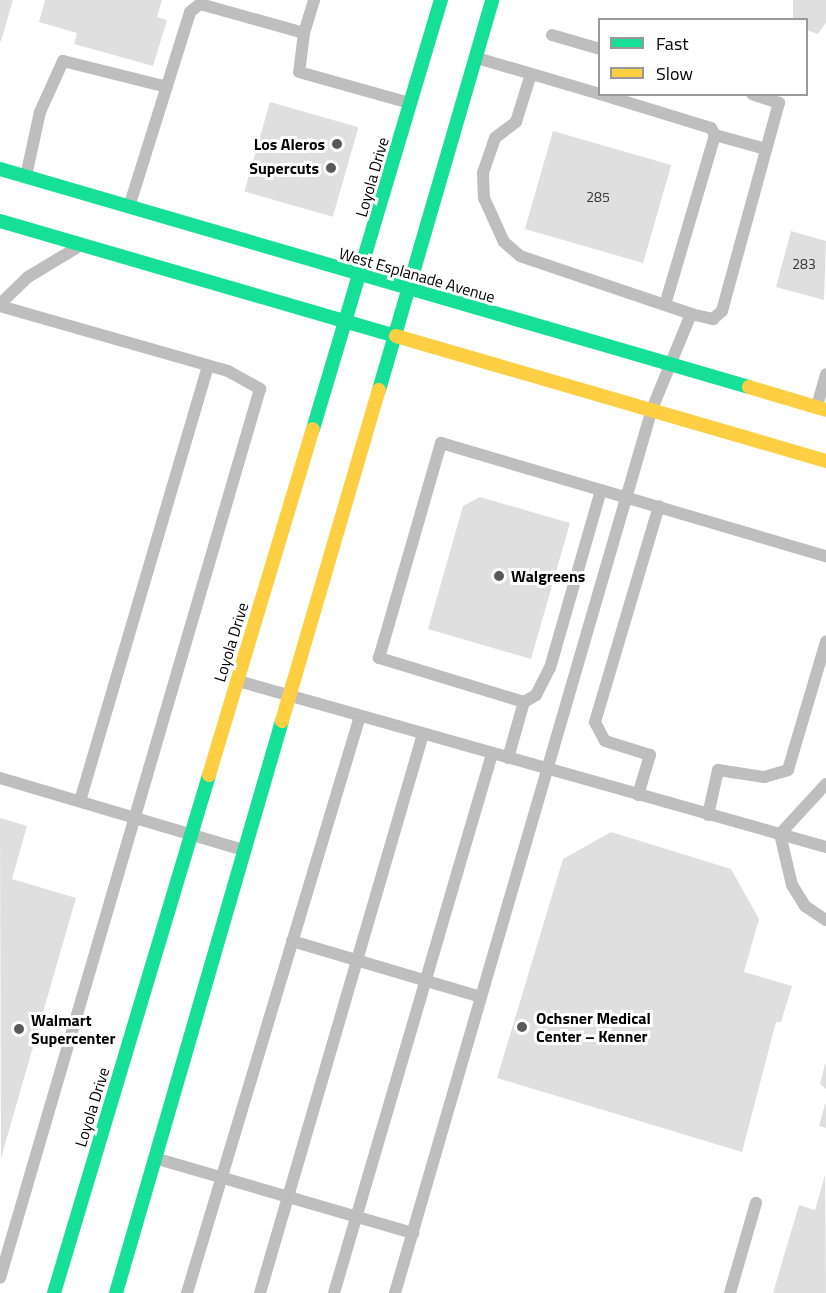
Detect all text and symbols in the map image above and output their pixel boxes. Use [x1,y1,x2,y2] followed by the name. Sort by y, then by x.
[598,18,808,96] legend
[656,30,689,57] text: Fast
[656,60,693,87] text: Slow
[254,134,325,154] place label: Los Aleros
[351,135,393,219] street label: Loyola Drive
[330,137,344,151] marker: Los Aleros
[249,158,319,178] place label: Supercuts
[324,161,338,175] marker: Supercuts
[586,189,610,205] house number: 285
[337,243,497,307] street label: West Esplanade Avenue
[792,256,816,272] house number: 283
[511,566,585,586] place label: Walgreens
[492,569,506,583] marker: Walgreens
[210,600,252,684] street label: Loyola Drive
[536,1008,651,1046] place label: Ochsner Medical Center – Kenner
[31,1010,115,1048] place label: Walmart Supercenter
[513,1018,531,1036] marker: Ochsner Medical Center – Kenner
[12,1022,26,1036] marker: Walmart Supercenter
[71,1065,113,1149] street label: Loyola Drive

